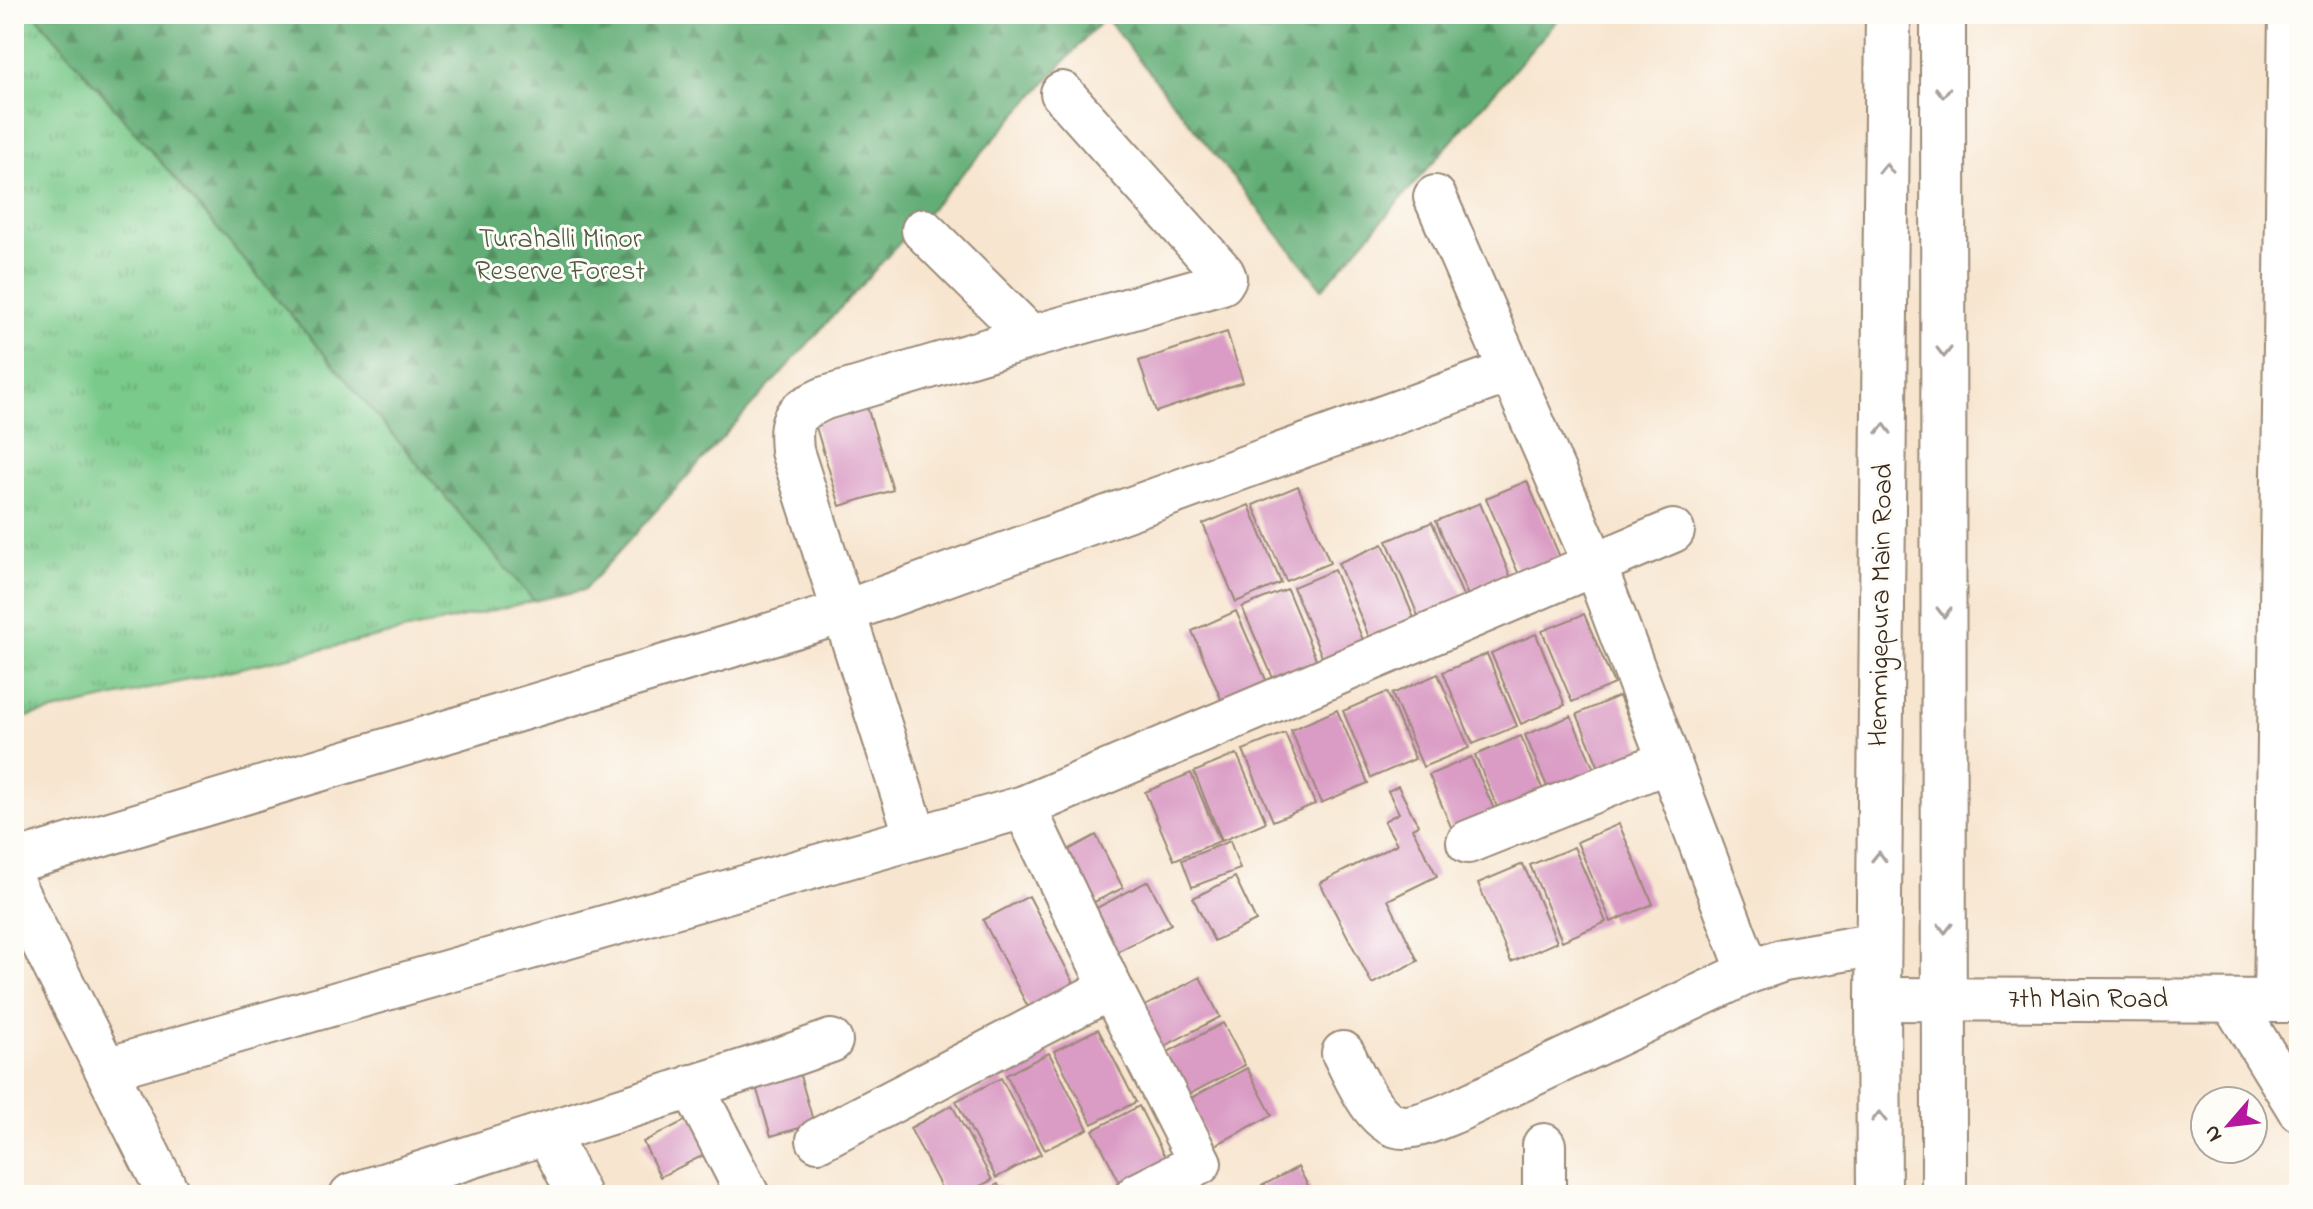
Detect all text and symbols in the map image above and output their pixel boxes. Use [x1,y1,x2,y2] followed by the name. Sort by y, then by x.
[1934,86,1952,99] one-way arrow
[1877,162,1895,175] one-way arrow
[475,220,645,293] park label: Turahalli Minor Reserve Forest
[1935,346,1953,359] one-way arrow
[1875,422,1893,435] one-way arrow
[1859,463,1905,747] street label: Hemmigepura Main Road
[1935,606,1953,619] one-way arrow
[1871,850,1888,863] one-way arrow
[1936,922,1954,935] one-way arrow
[2008,980,2168,1021] street label: 7th Main Road
[2189,1085,2269,1165] north arrow
[1870,1110,1888,1123] one-way arrow
[2196,1119,2232,1147] text: N

